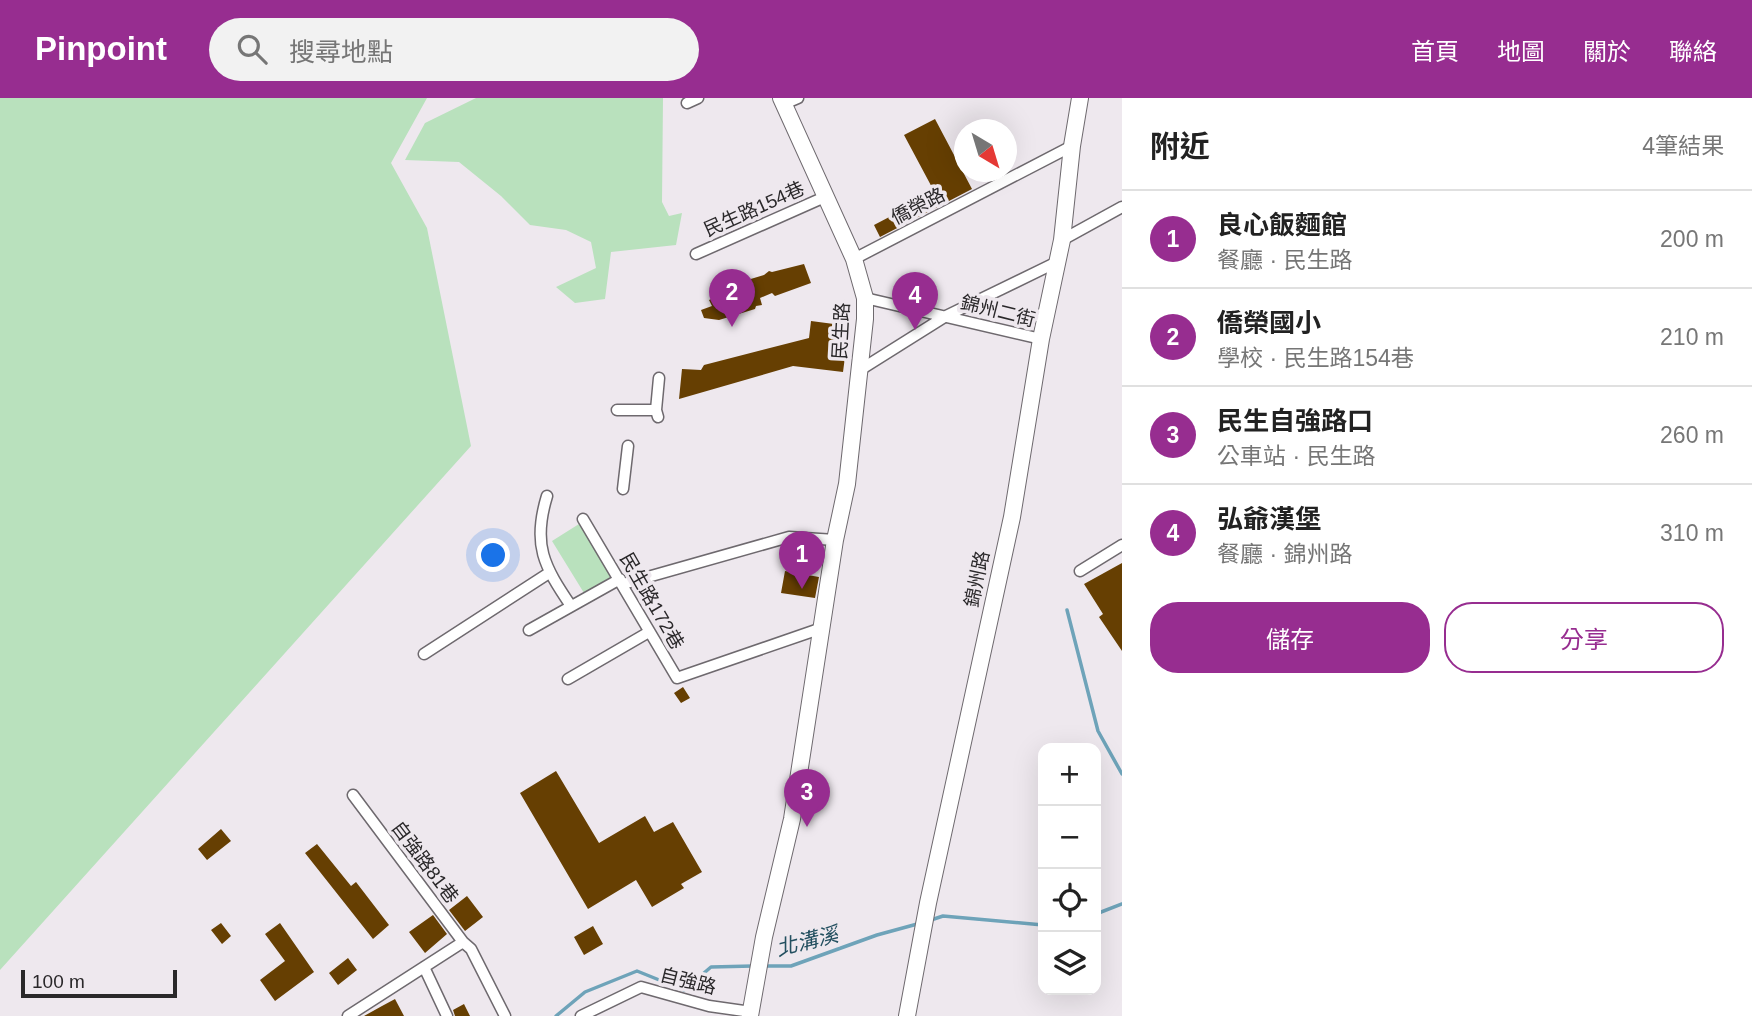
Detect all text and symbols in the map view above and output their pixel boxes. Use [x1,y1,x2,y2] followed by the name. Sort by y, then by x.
[209,18,699,81] search box
[35,30,167,67] text: Pinpoint
[233,30,271,68] icon: search
[289,37,393,67] text: 搜尋地點
[1411,38,1459,65] text: 首頁
[1497,38,1545,65] text: 地圖
[1583,38,1631,65] text: 關於
[1669,38,1717,65] text: 聯絡
[954,119,1017,182] north arrow
[1150,130,1210,163] text: 附近
[1642,133,1724,159] text: 4筆結果
[701,178,807,240] street label: 民生路154巷
[888,184,948,228] street label: 僑榮路
[1217,210,1347,240] text: 良心飯麵館
[1167,226,1179,252] text: 1
[1660,226,1724,252] text: 200 m
[1217,247,1352,273] text: 餐廳 · 民生路
[709,269,755,327] pin: 2
[892,272,938,330] pin: 4
[959,292,1037,330] street label: 錦州二街
[829,302,853,360] street label: 民生路
[1217,308,1321,338] text: 僑榮國小
[1167,324,1179,350] text: 2
[1660,324,1724,350] text: 210 m
[1217,345,1414,371] text: 學校 · 民生路154巷
[1217,406,1373,436] text: 民生自強路口
[1167,422,1179,448] text: 3
[1660,422,1724,448] text: 260 m
[1217,443,1375,469] text: 公車站 · 民生路
[1217,504,1321,534] text: 弘爺漢堡
[1167,520,1179,546] text: 4
[1660,520,1724,546] text: 310 m
[779,531,825,589] pin: 1
[476,538,510,572] your location
[1217,541,1352,567] text: 餐廳 · 錦州路
[616,549,688,653] street label: 民生路172巷
[961,549,993,609] street label: 錦州路
[1150,602,1430,673] button: 儲存
[1444,602,1724,673] button: 分享
[1038,743,1101,995] map controls
[1038,743,1101,806] button: +
[784,769,830,827] pin: 3
[1038,806,1101,869] button: −
[387,817,463,907] street label: 自強路81巷
[1038,869,1101,932] button: locate
[774,921,843,960] water label: 北溝溪
[1038,932,1101,995] button: layers
[658,964,718,998] street label: 自強路
[21,967,177,999] scale bar
[32,971,85,992] text: 100 m

